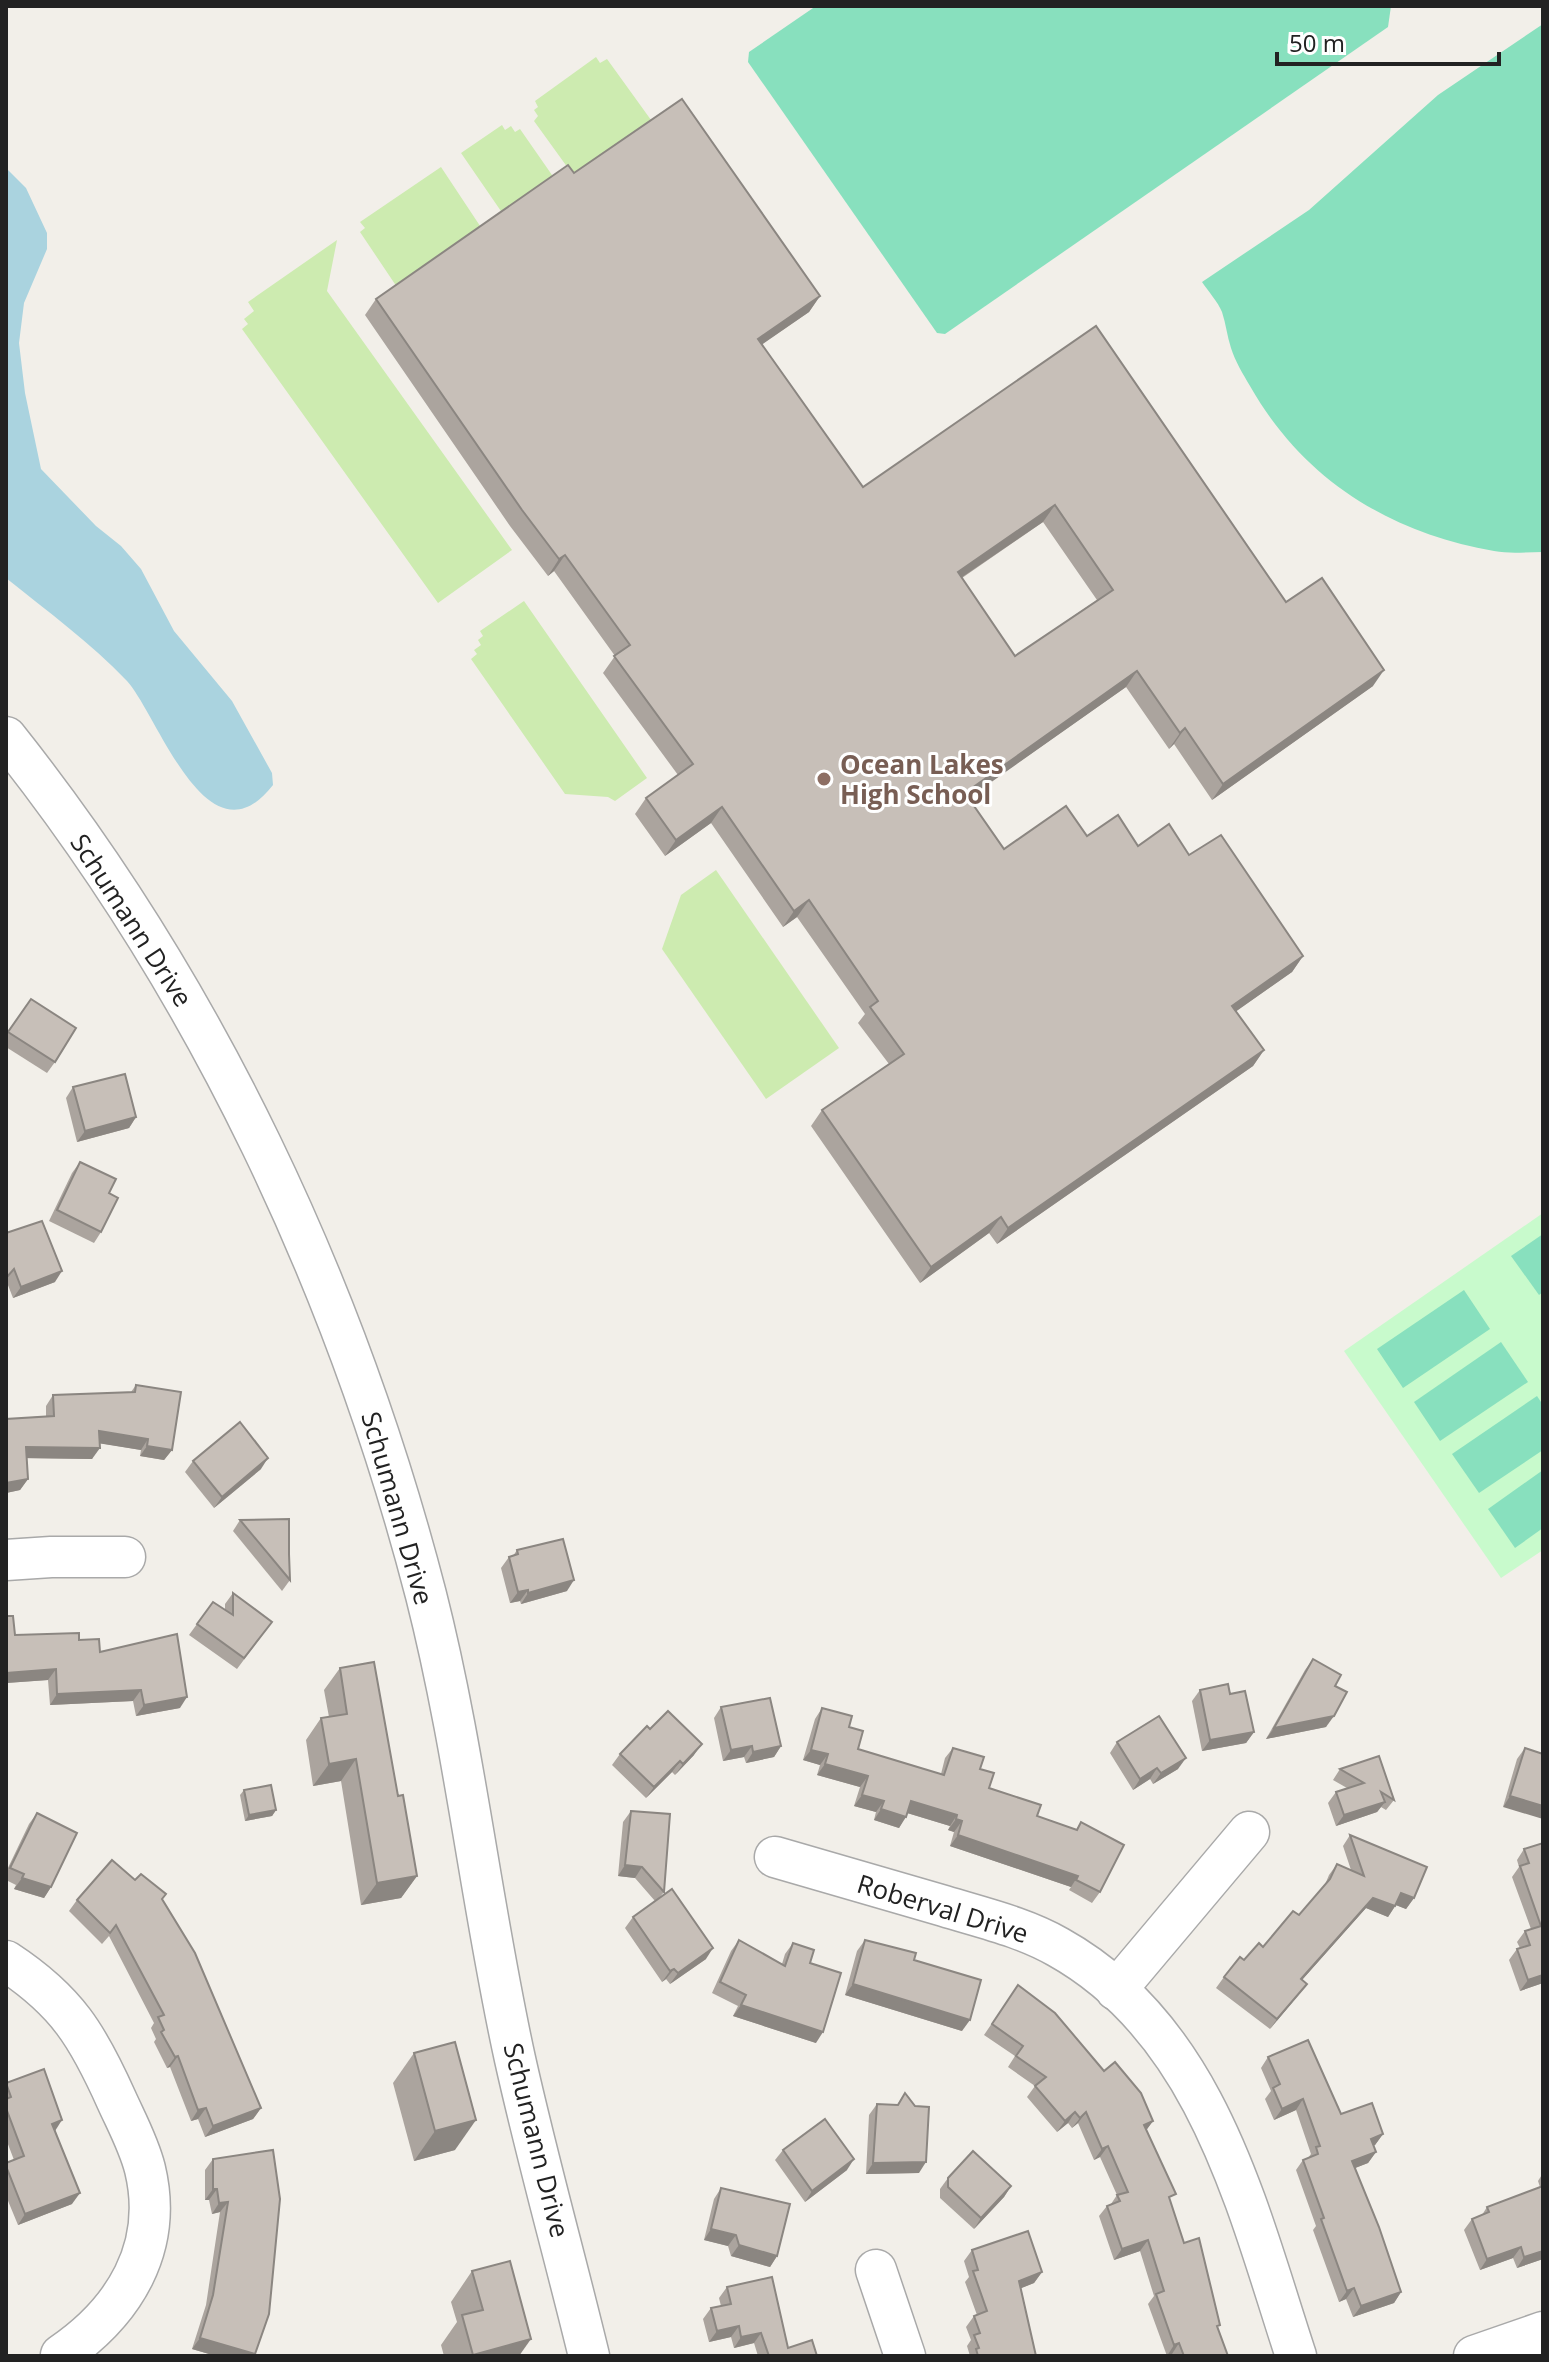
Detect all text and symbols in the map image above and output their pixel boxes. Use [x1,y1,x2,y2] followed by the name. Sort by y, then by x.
[1277,16,1499,66] scale bar
[1289,26,1345,59] text: 50 m
[840,746,1004,812] place label: Ocean Lakes High School
[815,770,833,788] marker: Ocean Lakes High School
[63,827,201,1013] street label: Schumann Drive
[353,1407,443,1609] street label: Schumann Drive
[853,1865,1033,1951] street label: Roberval Drive
[495,2039,579,2241] street label: Schumann Drive

